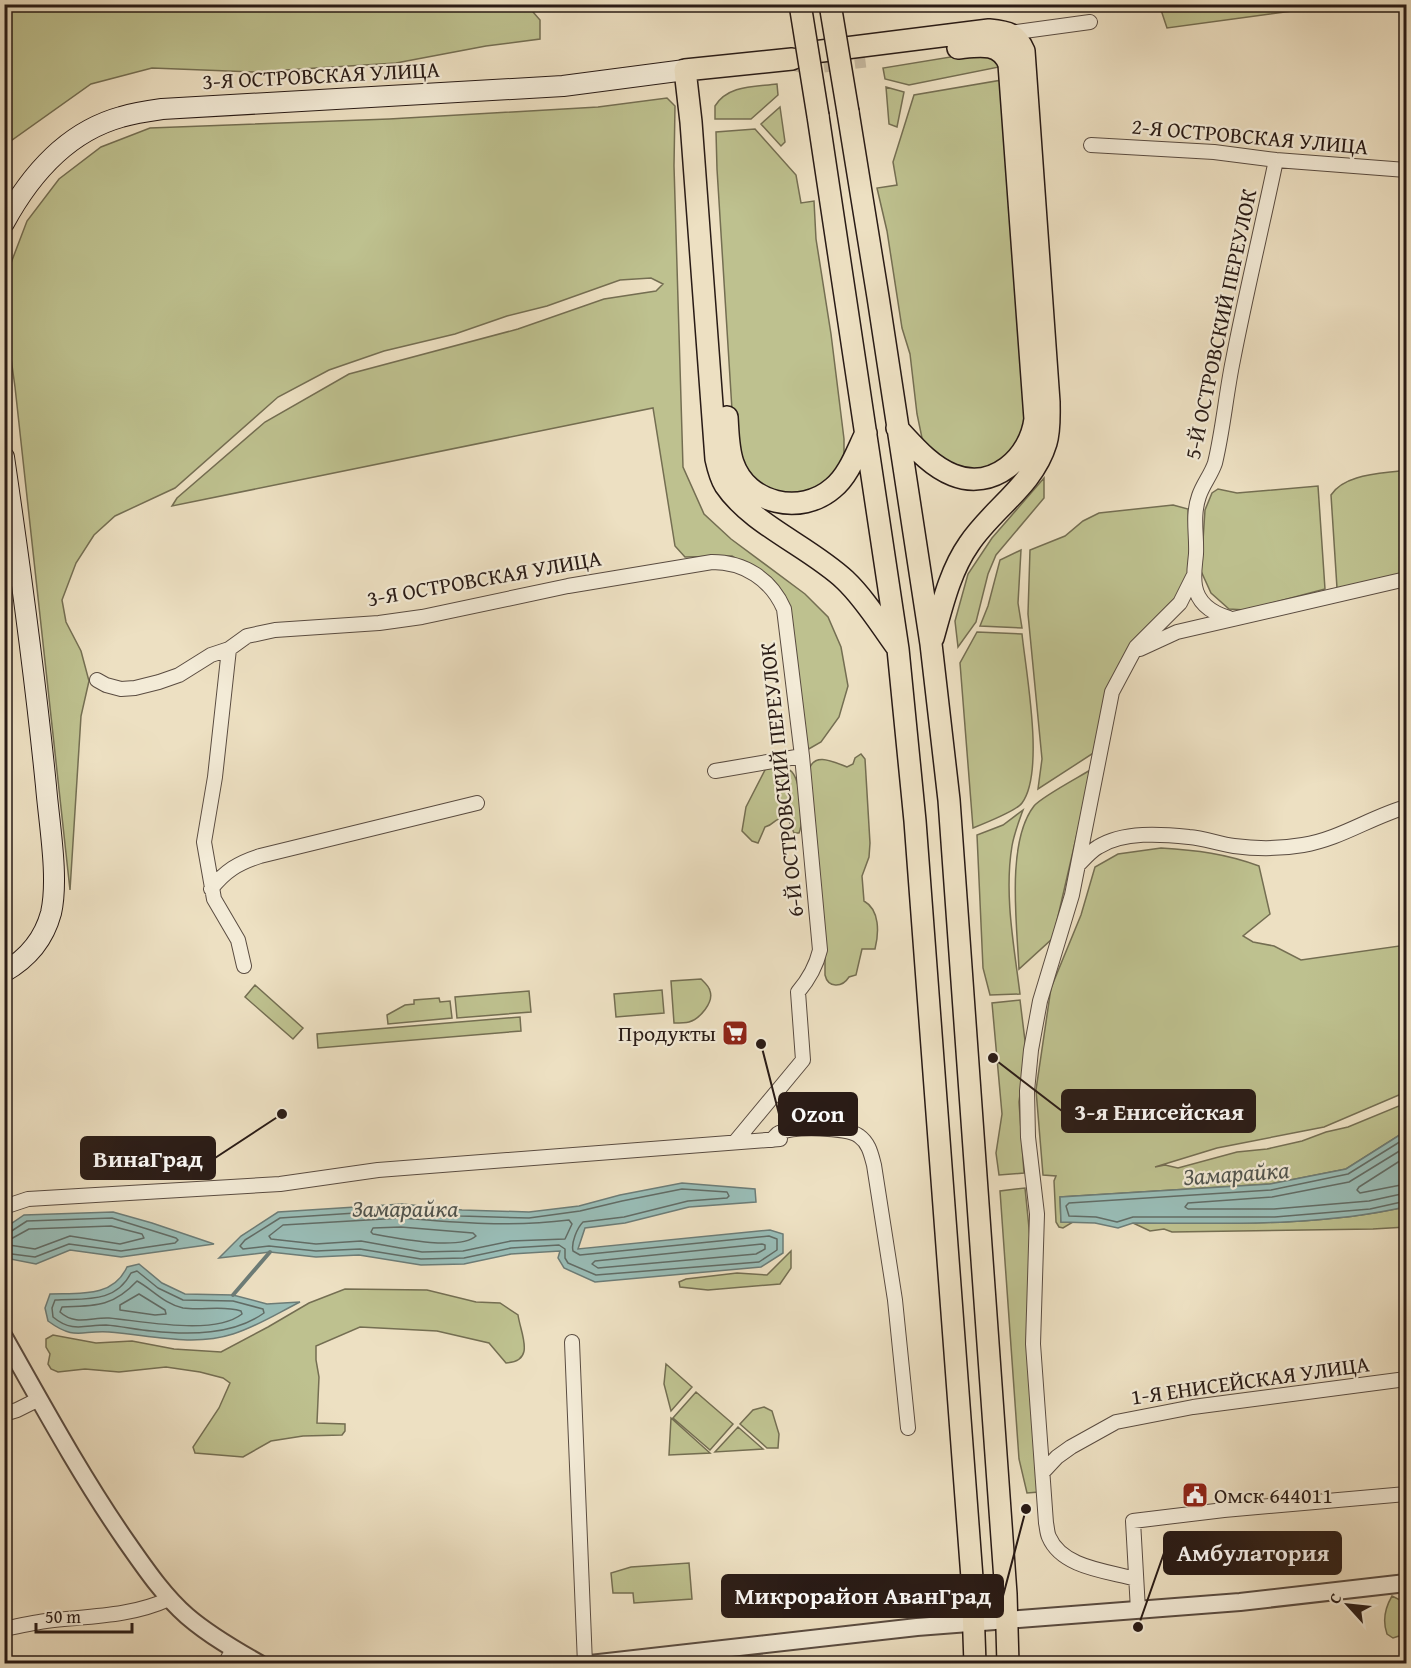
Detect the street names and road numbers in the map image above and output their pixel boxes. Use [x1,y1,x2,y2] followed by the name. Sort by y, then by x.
[202,53,441,97] street label: 3-Я ОСТРОВСКАЯ УЛИЦА
[1130,110,1370,162] street label: 2-Я ОСТРОВСКАЯ УЛИЦА
[1176,185,1264,462] street label: 5-Й ОСТРОВСКИЙ ПЕРЕУЛОК
[364,542,604,614] street label: 3-Я ОСТРОВСКАЯ УЛИЦА
[751,641,811,919] street label: 6-Й ОСТРОВСКИЙ ПЕРЕУЛОК
[1129,1347,1372,1413] street label: 1-Я ЕНИСЕЙСКАЯ УЛИЦА

